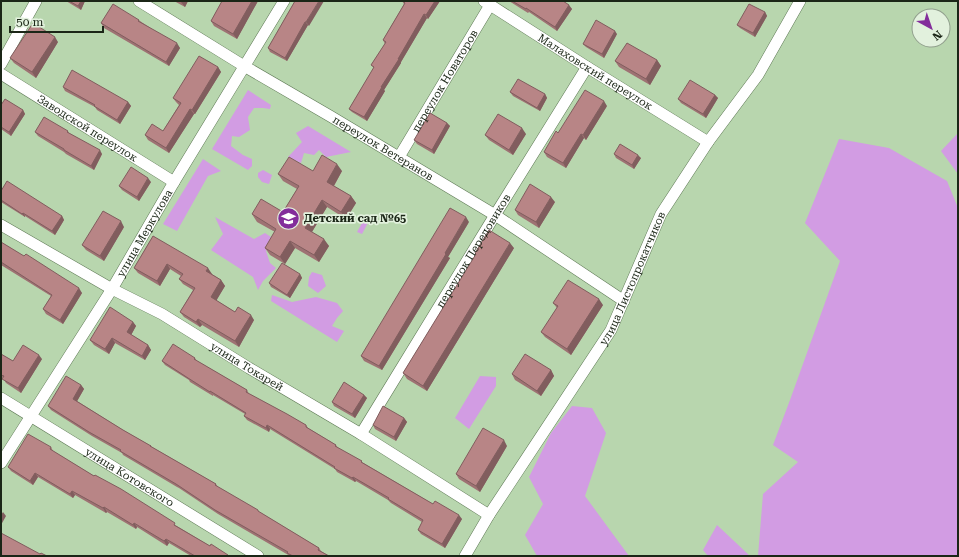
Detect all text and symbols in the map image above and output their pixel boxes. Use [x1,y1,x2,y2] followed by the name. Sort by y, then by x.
[10,8,103,34] scale bar
[911,8,951,48] north arrow
[16,15,43,29] text: 50 m
[409,27,481,134] street label: переулок Новаторов
[929,28,945,43] text: N
[535,31,655,113] street label: Малаховский переулок
[35,92,140,165] street label: Заводской переулок
[330,113,436,183] street label: переулок Ветеранов
[114,187,175,279] street label: улица Меркулова
[434,191,514,310] street label: переулок Передовиков
[276,205,302,231] school or university icon: Детский сад №65
[597,210,668,348] street label: улица Листопрокатчиков
[304,212,406,225] place label: Детский сад №65
[208,340,286,394] street label: улица Токарей
[83,445,176,510] street label: улица Котовского

